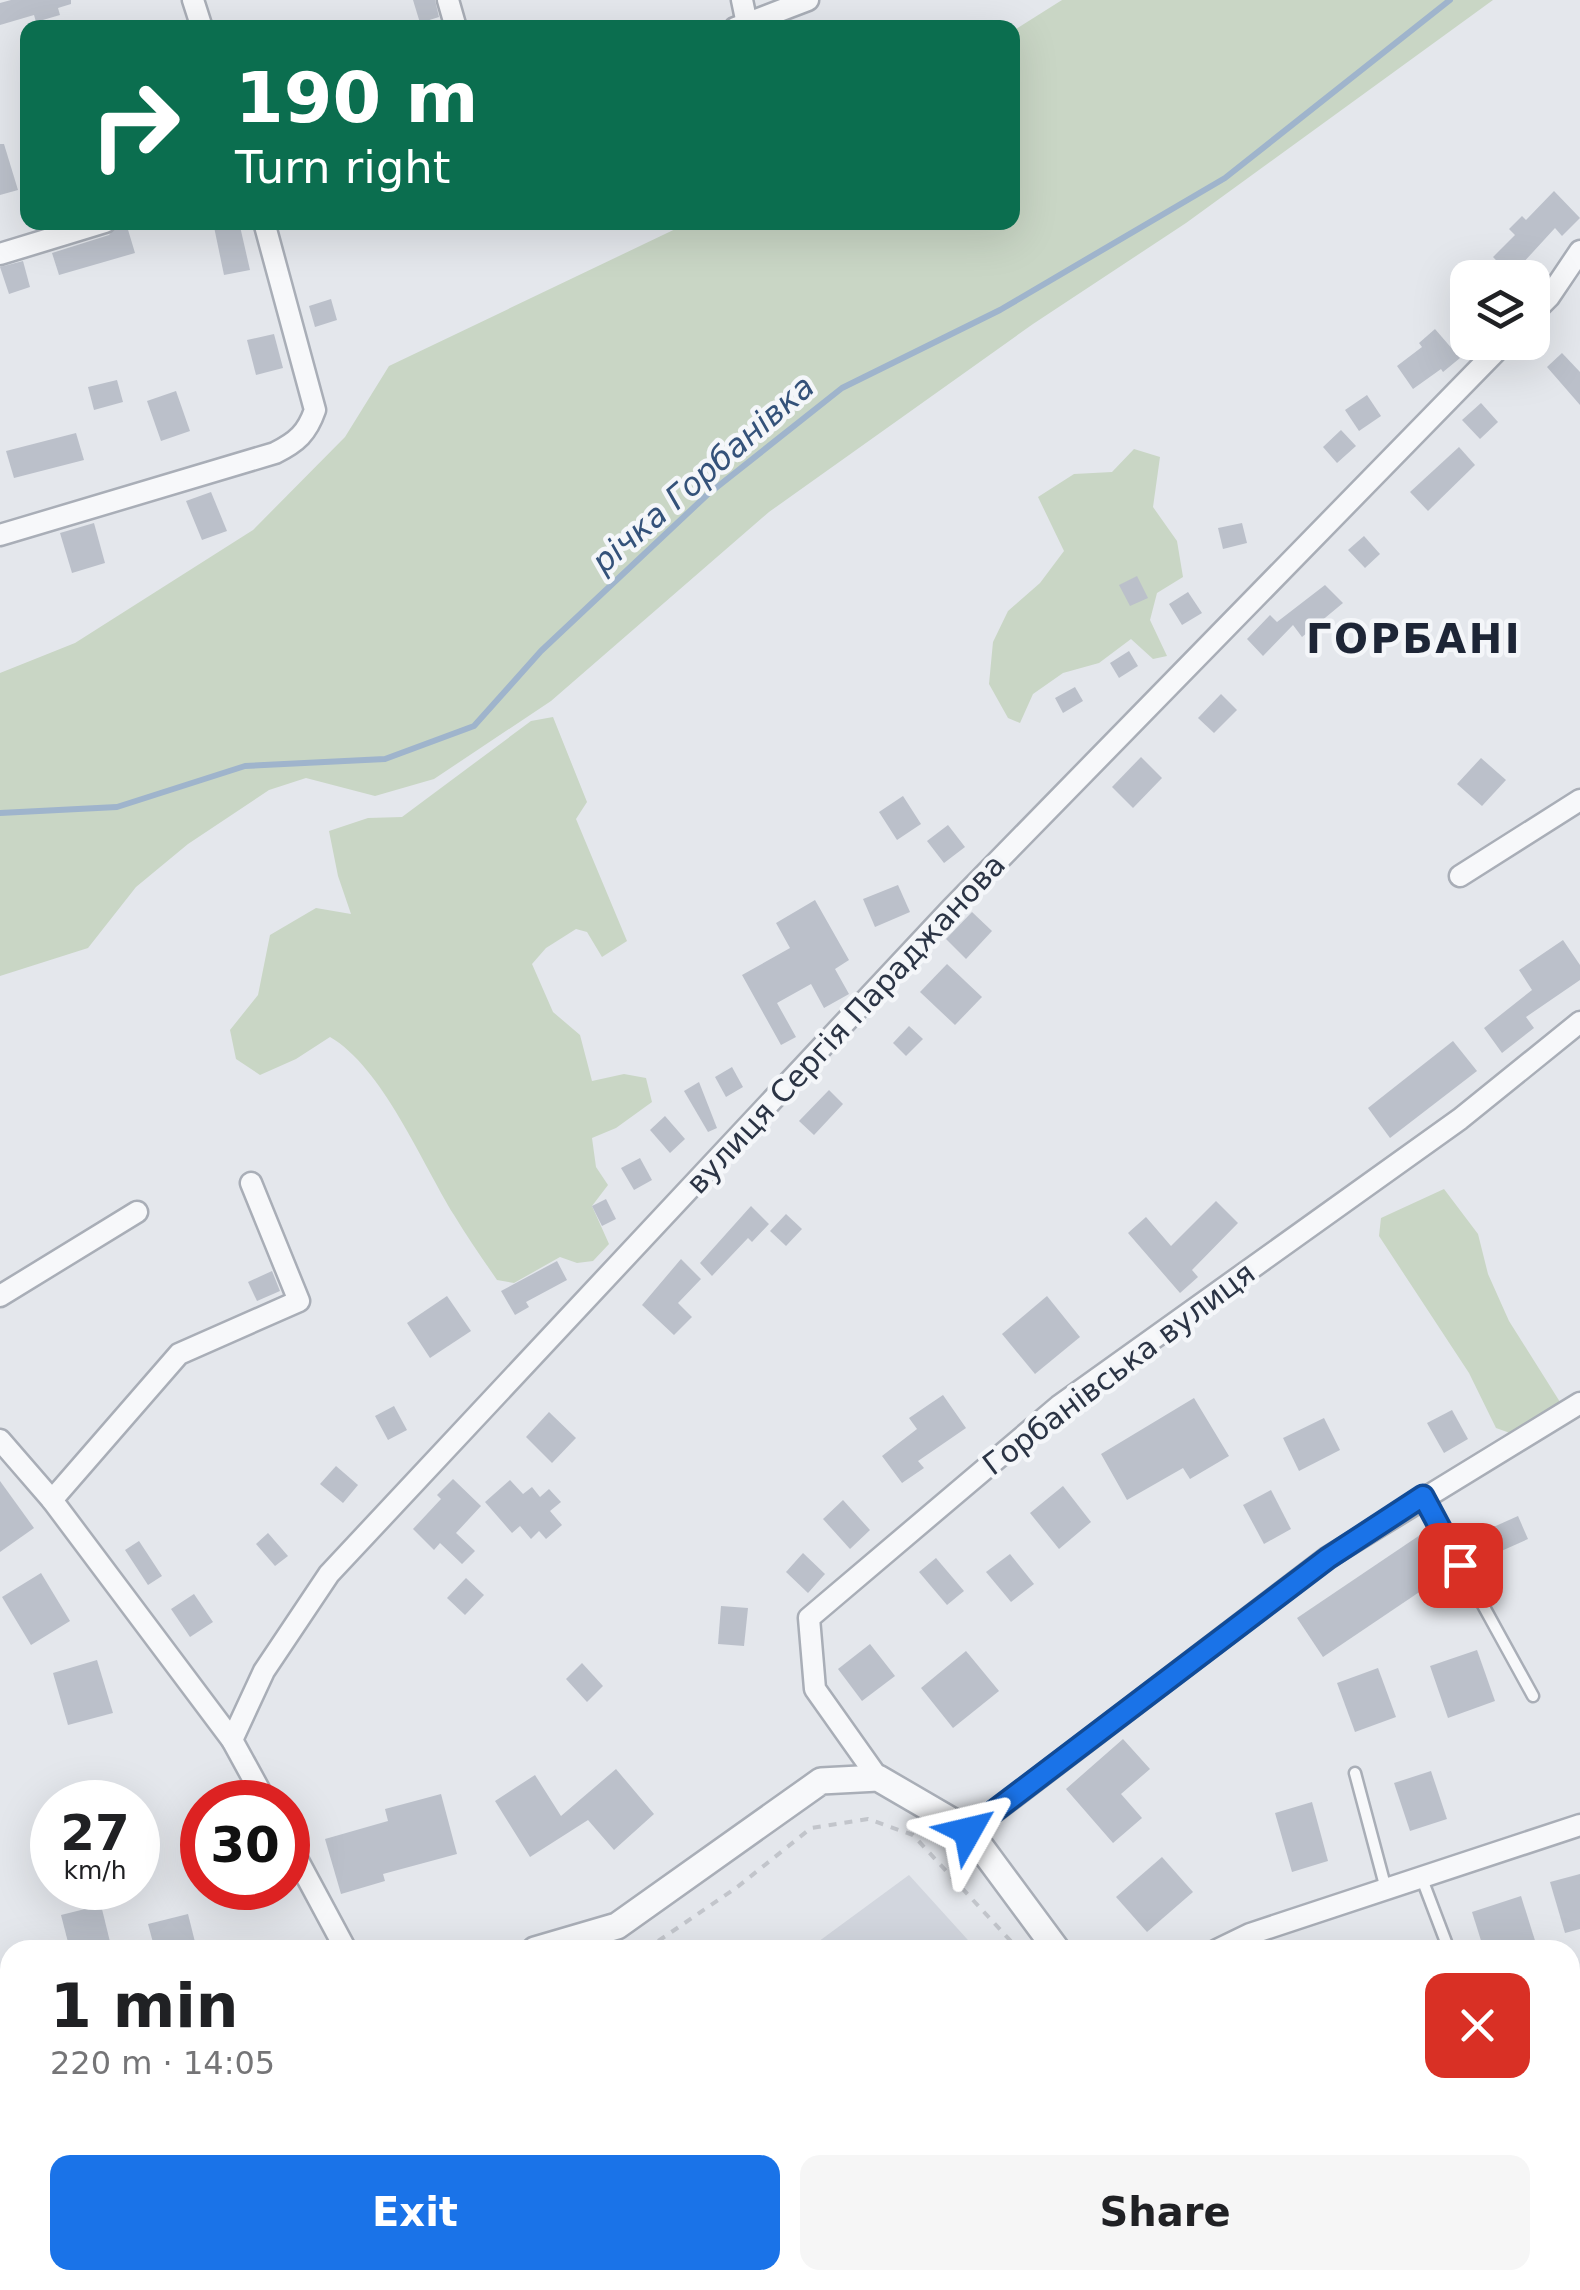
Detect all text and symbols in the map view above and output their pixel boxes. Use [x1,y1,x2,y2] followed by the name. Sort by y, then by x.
[235,57,478,139] text: 190 m
[70,60,200,190] icon: right
[235,141,450,194] text: Turn right
[1450,260,1550,360] map controls
[1450,260,1550,360] button: layers
[583,367,822,581] water label: річка Горбанівка
[1306,616,1522,662] district label: ГОРБАНІ
[679,847,1012,1200] street label: вулиця Сергія Параджанова
[976,1255,1261,1482] street label: Горбанівська вулиця
[1418,1523,1503,1608] pin
[1433,1538,1488,1593] icon: arrive
[916,1779,1020,1883] position arrow
[180,1780,310,1910] speed limit sign: 30
[60,1804,130,1862] text: 27
[63,1856,127,1885] text: km/h
[50,1971,238,2041] text: 1 min
[1425,1973,1530,2078] button: close
[50,2044,275,2082] text: 220 m · 14:05
[50,2155,780,2270] button: Exit
[800,2155,1530,2270] button: Share

